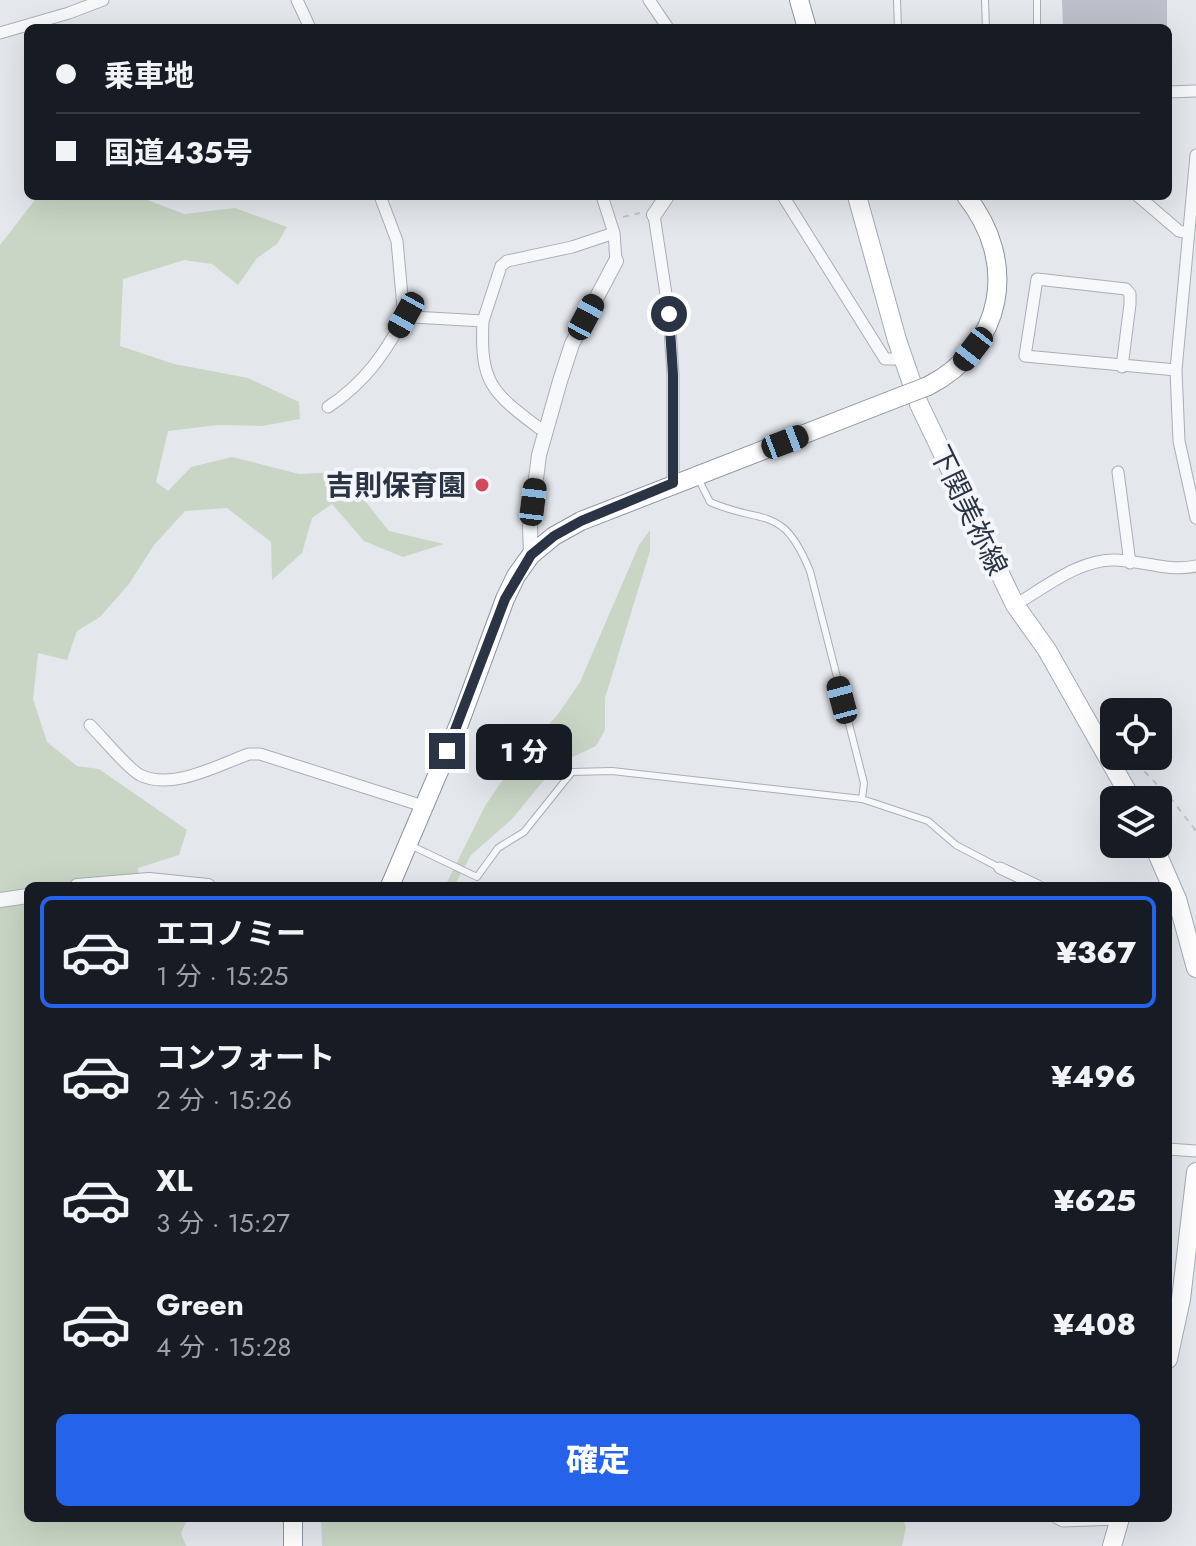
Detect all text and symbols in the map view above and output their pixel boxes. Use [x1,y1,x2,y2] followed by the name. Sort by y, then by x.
[104,54,194,97] text: 乗車地
[104,131,253,174] text: 国道435号
[384,288,428,342] car
[564,290,608,344] car
[651,296,687,332] route start
[949,323,997,375] car
[758,422,812,462] car
[919,438,1018,582] street label: 下関美祢線
[326,465,466,506] place label: 吉則保育園
[473,476,491,494] marker: 吉則保育園
[518,477,548,527] car
[824,674,860,726] car
[1100,698,1172,858] map controls
[1100,698,1172,770] button: locate
[475,723,571,779] callout: 1 分
[429,733,465,769] route end
[500,733,548,771] text: 1 分
[1100,786,1172,858] button: layers
[156,912,306,955] text: エコノミー
[60,916,132,988] icon: car
[1056,931,1136,974] text: ¥367
[156,957,289,995] text: 1 分 · 15:25
[156,1036,335,1079] text: コンフォート
[60,1040,132,1112] icon: car
[1051,1055,1136,1098] text: ¥496
[156,1081,292,1119] text: 2 分 · 15:26
[156,1159,192,1202] text: XL
[60,1164,132,1236] icon: car
[1054,1179,1136,1222] text: ¥625
[156,1204,290,1242] text: 3 分 · 15:27
[156,1283,244,1326] text: Green
[60,1288,132,1360] icon: car
[1053,1303,1136,1346] text: ¥408
[156,1328,292,1366] text: 4 分 · 15:28
[56,1414,1140,1506] button: 確定

